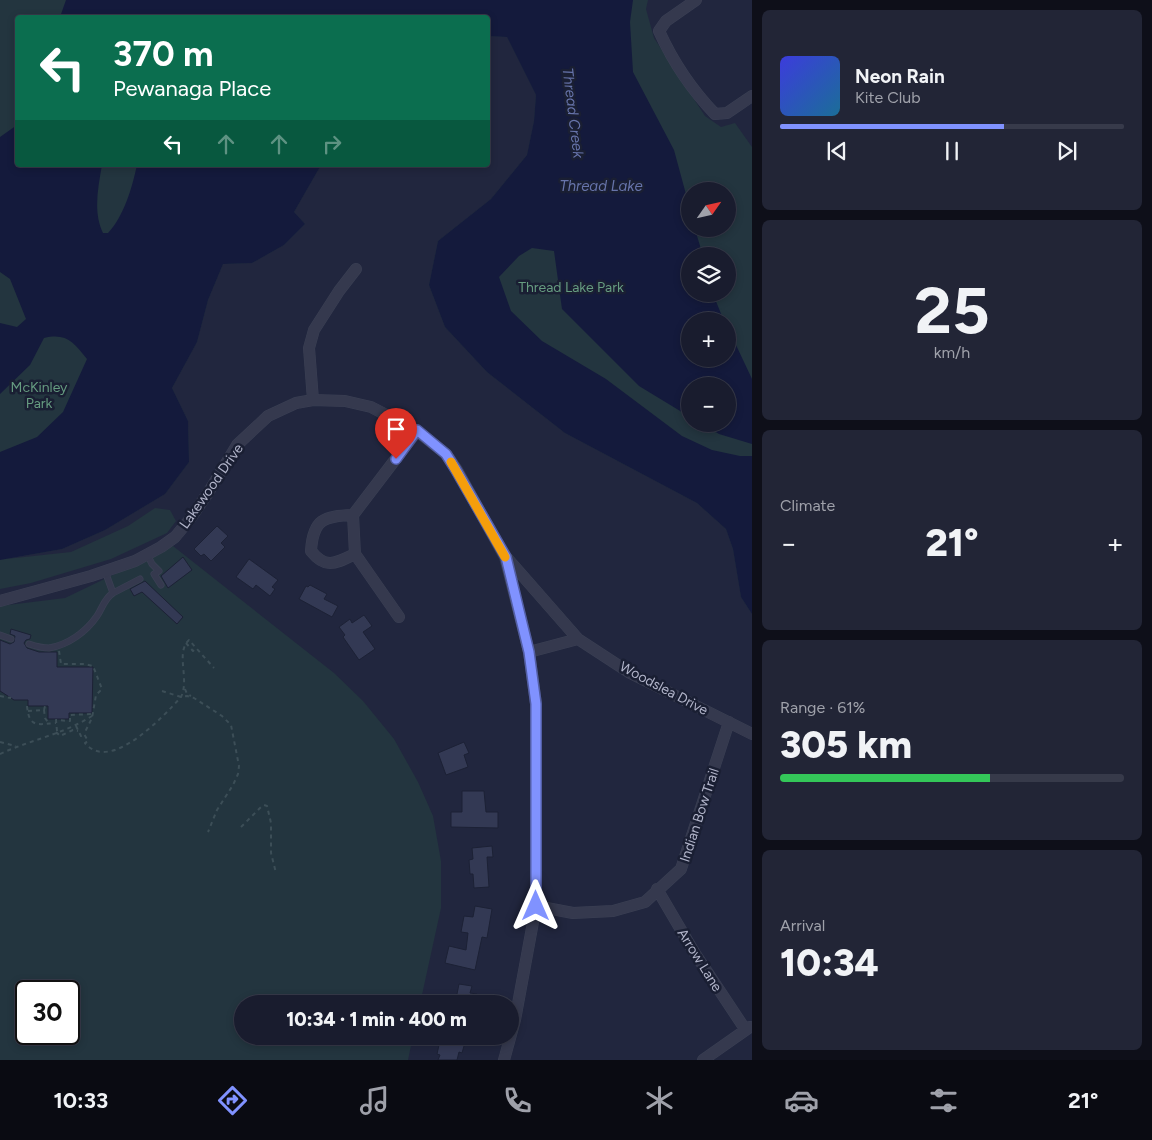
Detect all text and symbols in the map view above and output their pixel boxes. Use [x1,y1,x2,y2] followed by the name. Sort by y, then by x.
[113,33,213,75] text: 370 m
[30,35,95,100] icon: left
[855,65,945,88] text: Neon Rain
[559,67,588,160] water label: Thread Creek
[113,75,271,102] text: Pewanaga Place
[855,88,921,107] text: Kite Club
[159,130,187,158] icon: left
[212,130,240,158] icon: ahead
[265,130,293,158] icon: ahead
[318,130,346,158] icon: right
[823,137,851,165] icon: previous
[938,137,966,165] icon: pause
[1053,137,1081,165] icon: next
[559,177,643,195] water label: Thread Lake
[681,182,736,238] north arrow
[681,182,736,432] map controls
[681,247,736,302] button: layers
[914,271,990,349] text: 25
[518,279,624,296] park label: Thread Lake Park
[681,312,736,367] button: +
[934,343,970,362] text: km/h
[681,377,736,432] button: −
[11,379,68,412] park label: McKinley Park
[375,408,417,459] pin
[382,415,410,443] icon: arrive
[176,440,247,532] street label: Lakewood Drive
[780,496,835,515] text: Climate
[925,520,979,566] text: 21°
[780,526,797,560] text: −
[1107,526,1124,560] text: +
[617,658,711,719] street label: Woodslea Drive
[780,698,865,717] text: Range · 61%
[780,722,912,768] text: 305 km
[676,766,723,864] street label: Indian Bow Trail
[509,879,561,931] position arrow
[780,916,825,935] text: Arrival
[674,926,726,995] street label: Arrow Lane
[780,940,879,986] text: 10:34
[15,980,80,1045] speed limit sign: 30
[286,1008,467,1031] text: 10:34 · 1 min · 400 m
[215,1083,250,1118] icon: directions
[357,1083,392,1118] icon: music
[500,1083,535,1118] icon: phone
[642,1083,677,1118] icon: climate
[784,1083,819,1118] icon: car
[926,1083,961,1118] icon: filters
[54,1087,108,1114] text: 10:33
[1068,1087,1098,1114] text: 21°

